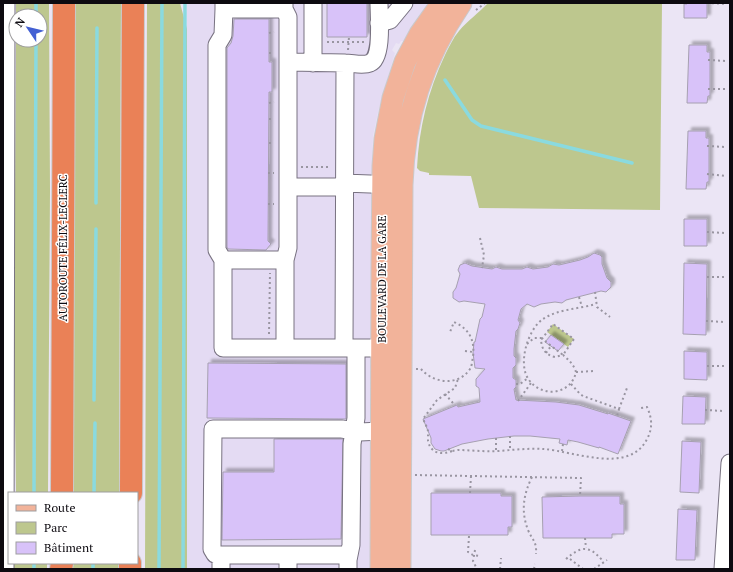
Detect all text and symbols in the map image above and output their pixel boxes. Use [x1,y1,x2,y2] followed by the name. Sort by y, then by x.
[8,8,48,48] north arrow
[12,14,28,30] text: N
[56,174,70,322] street label: AUTOROUTE FÉLIX-LECLERC
[375,215,389,343] street label: BOULEVARD DE LA GARE
[8,492,138,564] legend
[44,500,75,515] text: Route
[44,520,68,535] text: Parc
[44,540,94,555] text: Bâtiment

